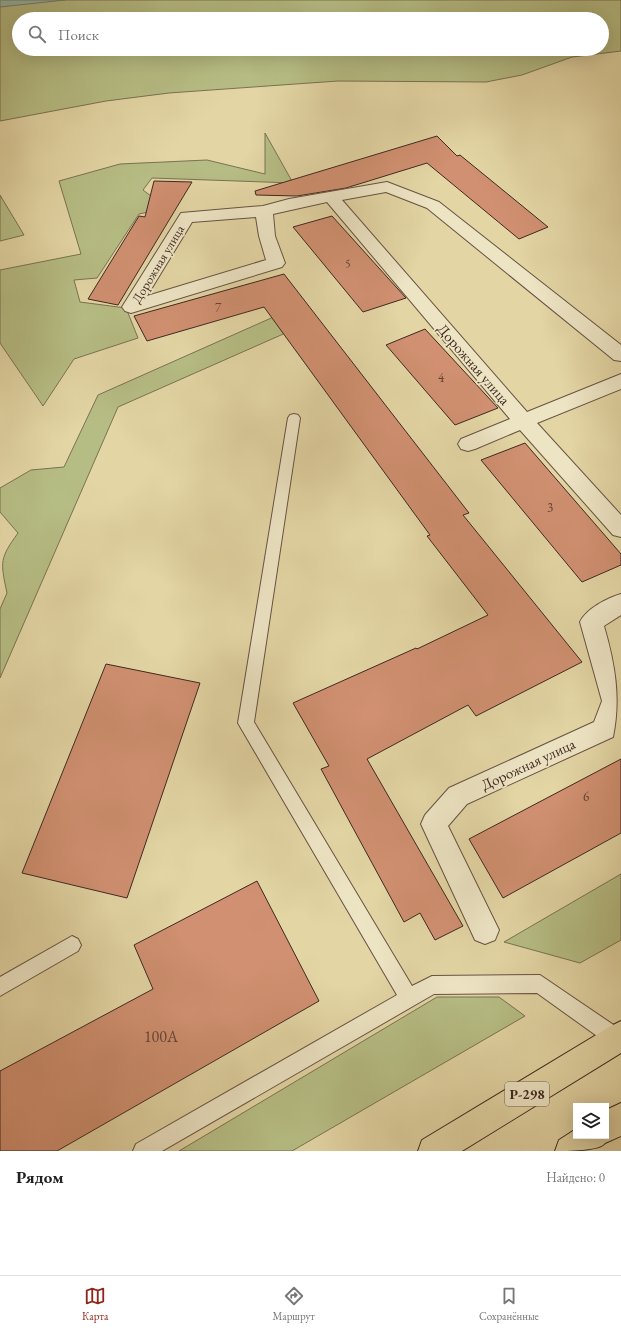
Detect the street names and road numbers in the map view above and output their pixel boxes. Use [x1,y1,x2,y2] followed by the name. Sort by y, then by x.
[128,221,188,306] street label: Дорожная улица
[433,319,515,409] street label: Дорожная улица
[478,734,578,794] street label: Дорожная улица
[505,1082,549,1106] road number: Р-298

